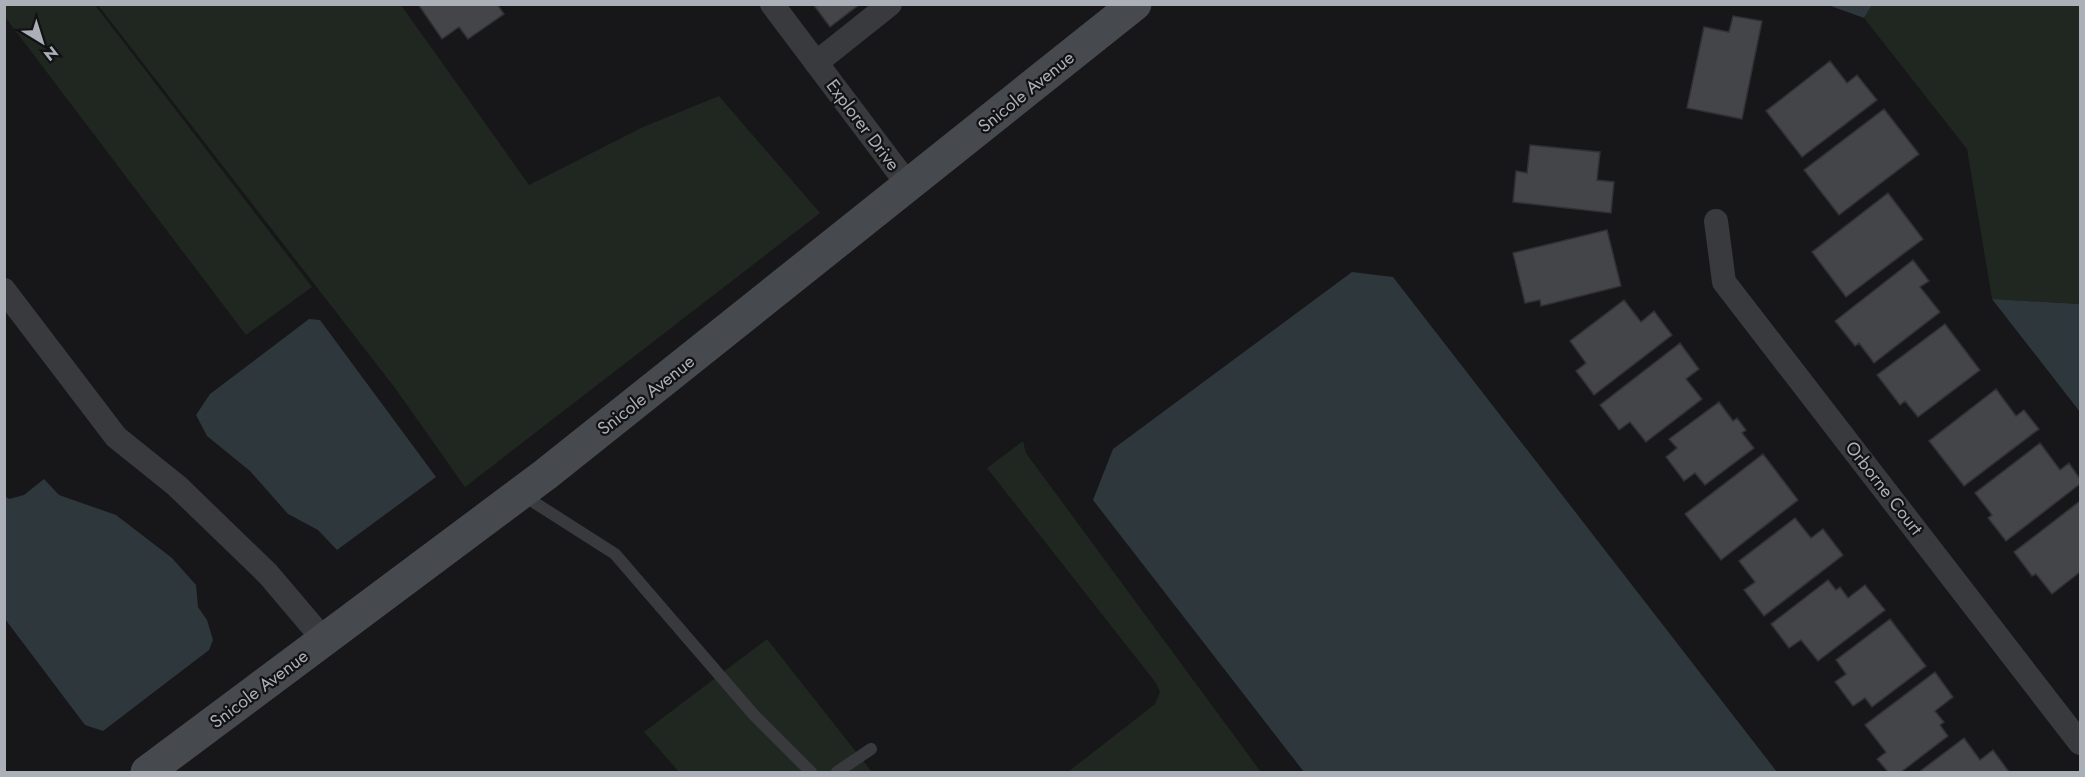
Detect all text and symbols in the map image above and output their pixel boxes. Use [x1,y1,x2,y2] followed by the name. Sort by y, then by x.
[12,12,72,72] north arrow
[39,40,63,66] text: N
[972,45,1080,139] street label: Snicole Avenue
[820,74,906,176] street label: Explorer Drive
[592,349,700,441] street label: Snicole Avenue
[1839,436,1929,541] street label: Orborne Court
[204,643,314,735] street label: Snicole Avenue

